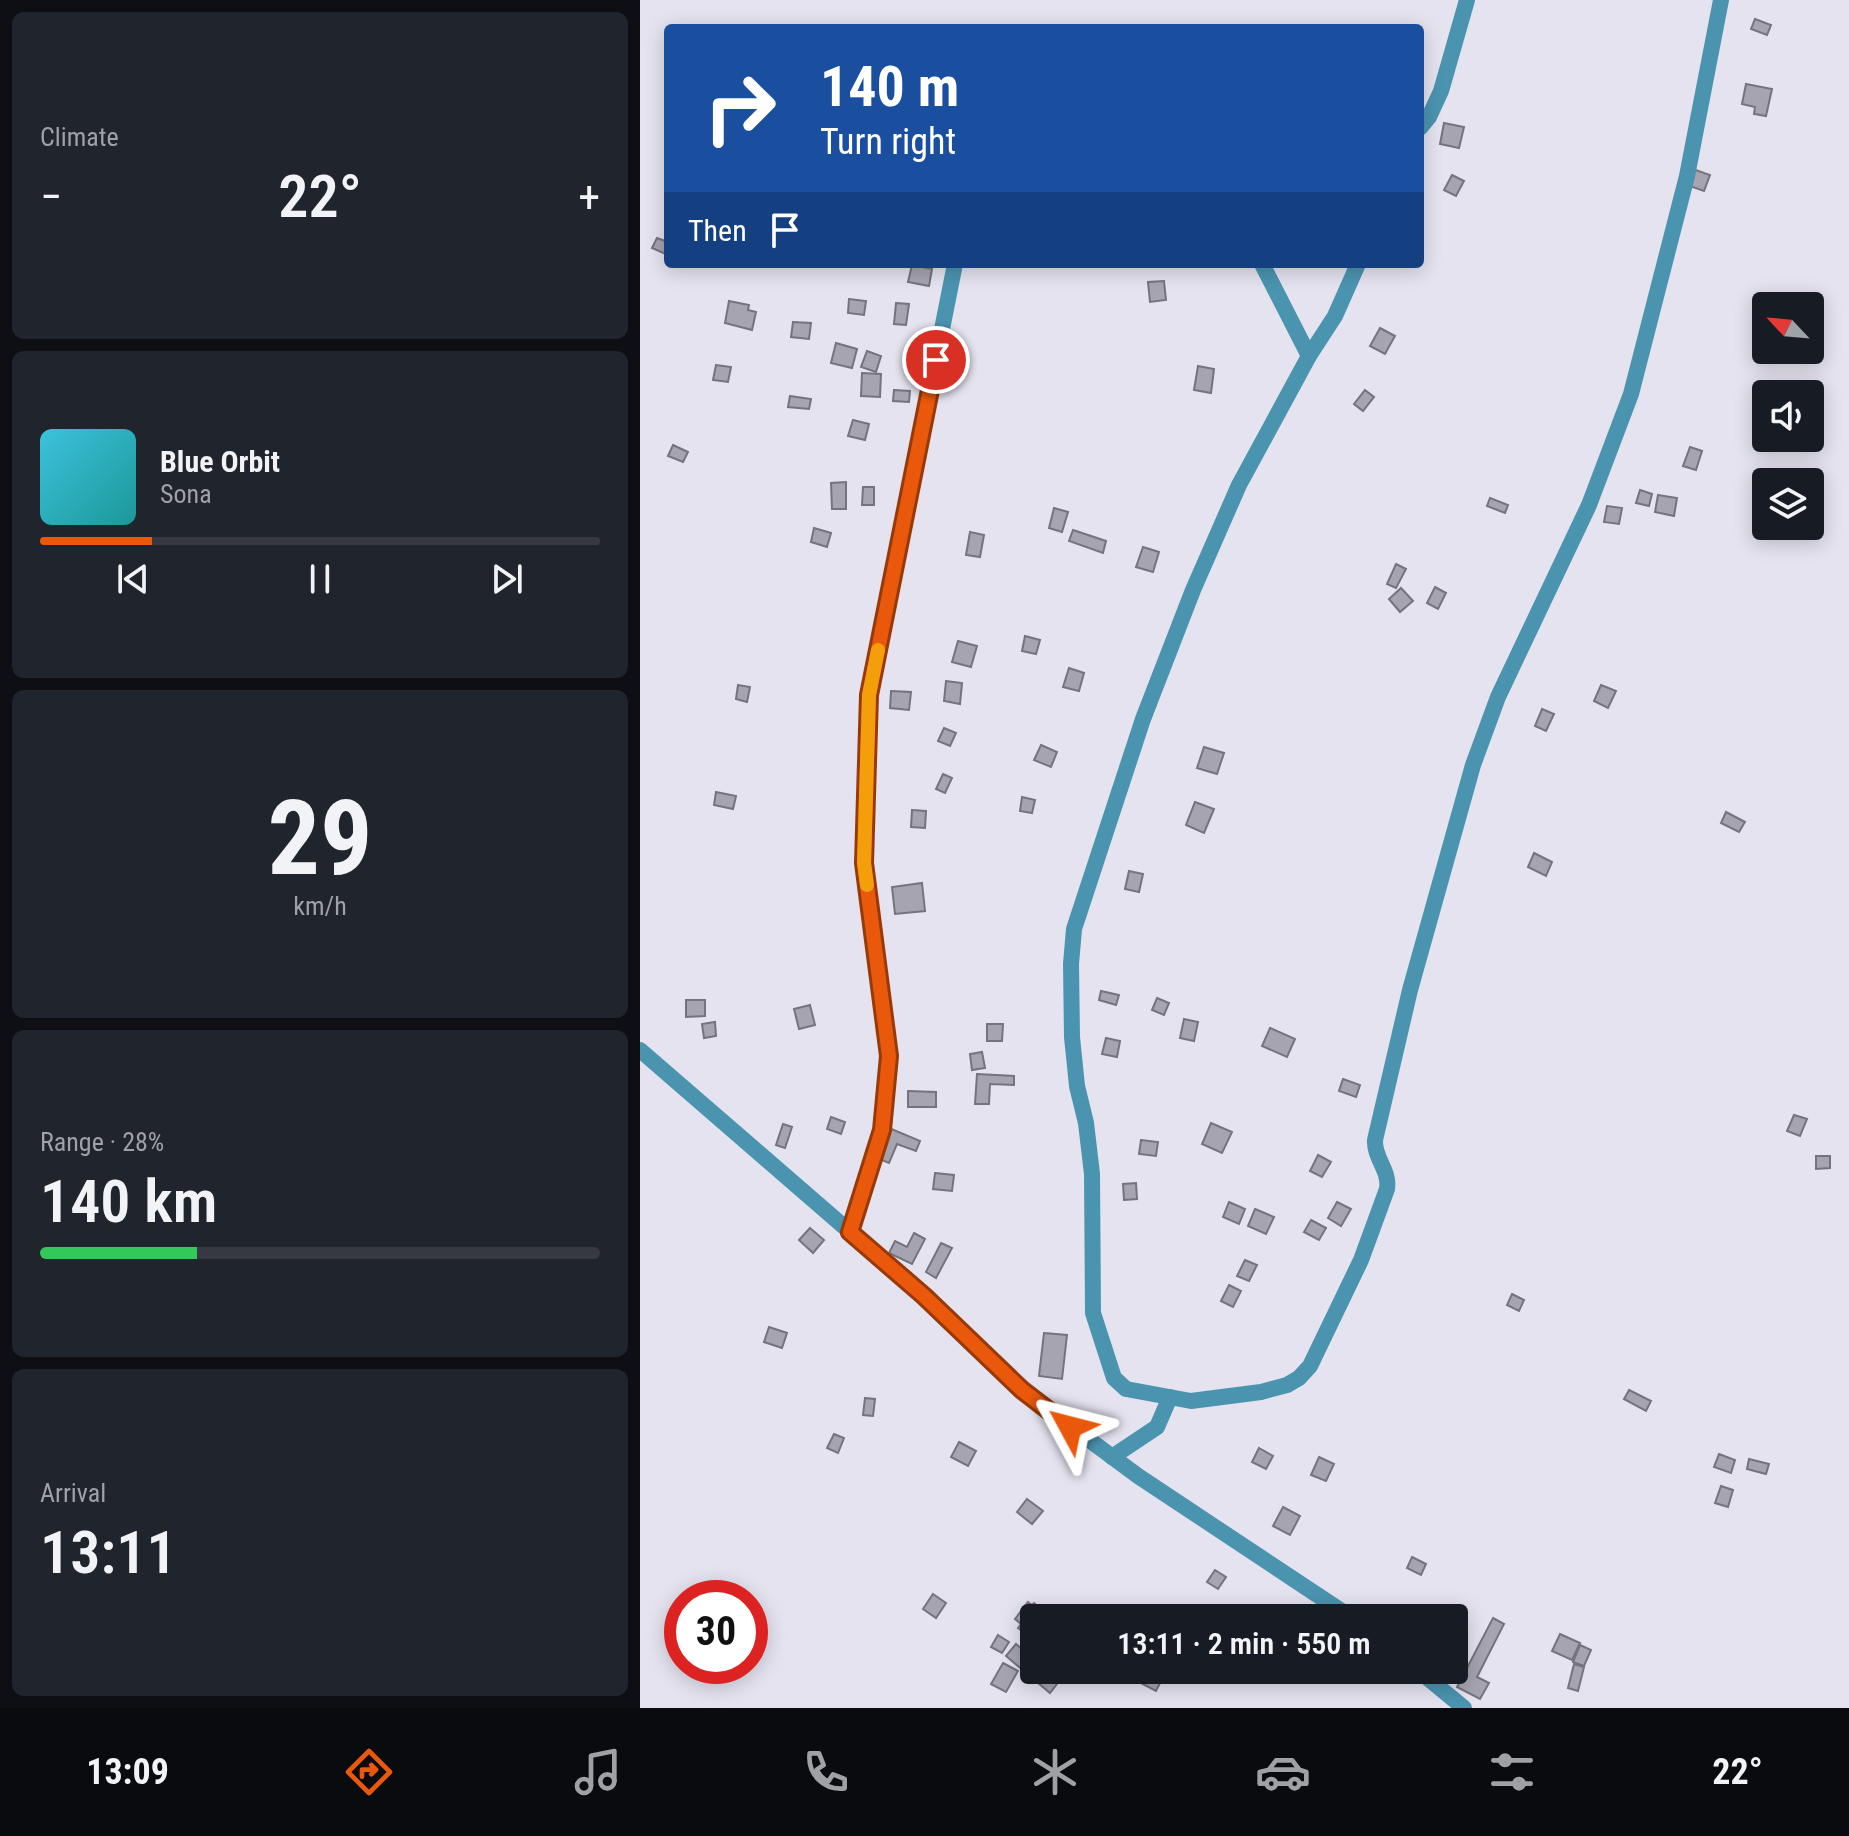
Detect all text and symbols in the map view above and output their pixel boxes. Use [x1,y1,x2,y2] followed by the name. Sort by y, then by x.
[820,54,959,120] text: 140 m
[688,56,792,160] icon: right
[820,121,956,163] text: Turn right
[40,122,119,152] text: Climate
[278,161,362,232] text: 22°
[40,171,62,223] text: −
[578,171,600,223] text: +
[763,208,807,252] icon: arrive
[688,213,747,248] text: Then
[1752,292,1824,364] north arrow
[1752,292,1824,540] map controls
[902,326,970,394] pin
[914,338,958,382] icon: arrive
[1752,380,1824,452] button: sound
[160,444,280,479] text: Blue Orbit
[1752,468,1824,540] button: layers
[160,479,212,509] text: Sona
[111,557,155,601] icon: previous
[298,557,342,601] icon: pause
[485,557,529,601] icon: next
[267,778,373,899] text: 29
[293,891,347,921] text: km/h
[40,1127,164,1157] text: Range · 28%
[40,1166,217,1237] text: 140 km
[1028,1385,1112,1469] position arrow
[40,1478,106,1508] text: Arrival
[40,1517,177,1588] text: 13:11
[664,1580,768,1684] speed limit sign: 30
[1117,1626,1371,1661] text: 13:11 · 2 min · 550 m
[341,1744,397,1800] icon: directions
[570,1744,626,1800] icon: music
[798,1744,854,1800] icon: phone
[1027,1744,1083,1800] icon: climate
[1255,1744,1311,1800] icon: car
[1484,1744,1540,1800] icon: filters
[86,1751,169,1793] text: 13:09
[1712,1751,1763,1793] text: 22°

